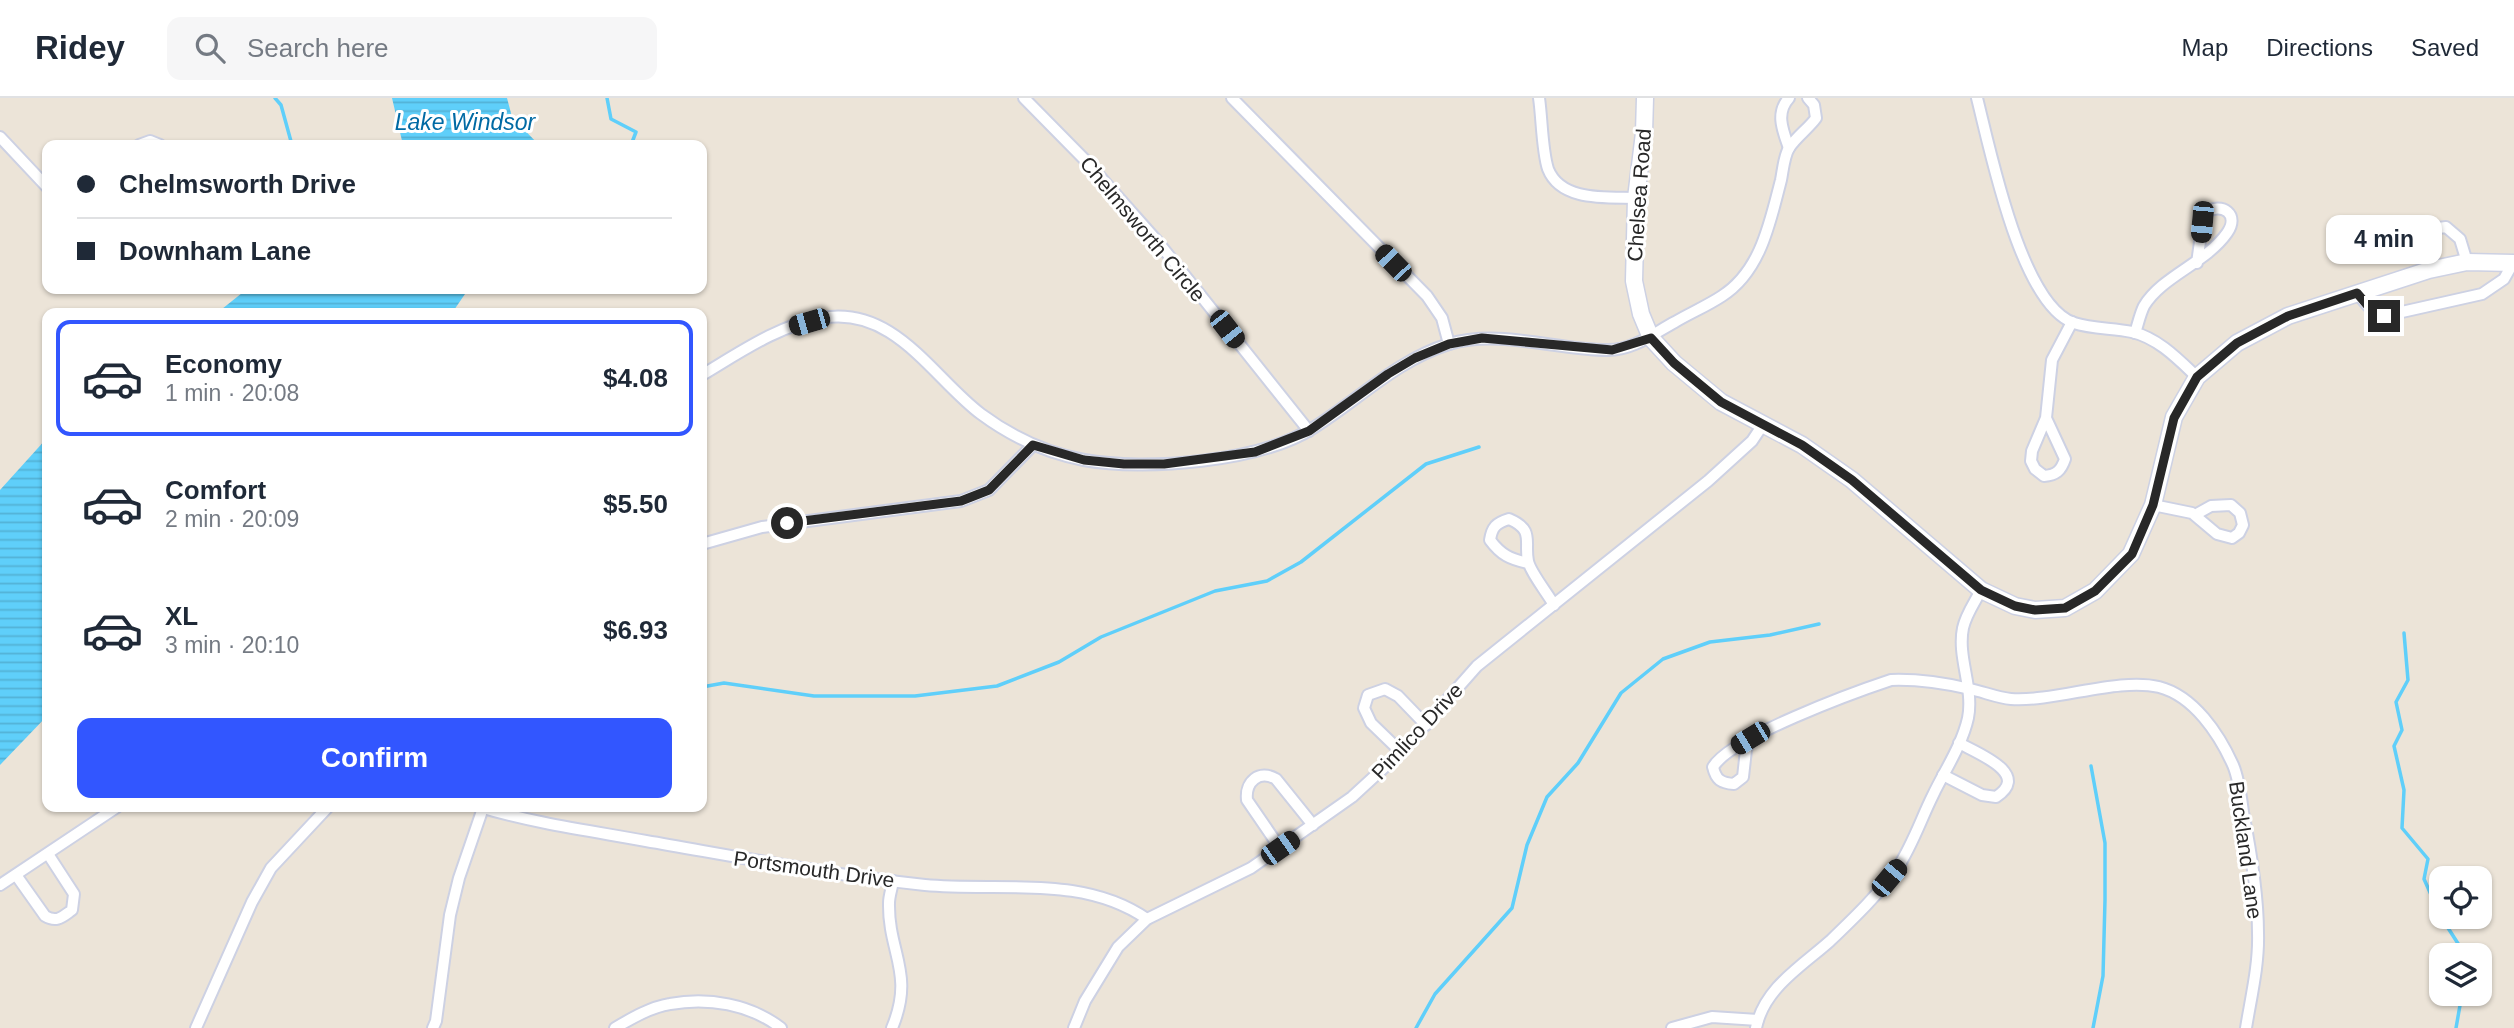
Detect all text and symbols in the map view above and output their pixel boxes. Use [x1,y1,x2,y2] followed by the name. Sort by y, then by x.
[167,17,657,80] search box
[35,29,125,66] text: Ridey
[191,29,229,67] icon: search
[247,33,389,63] text: Search here
[2182,34,2228,61] text: Map
[2266,34,2373,61] text: Directions
[2411,34,2479,61] text: Saved
[395,109,537,135] water label: Lake Windsor
[1623,128,1655,262] street label: Chelsea Road
[1076,152,1210,306] street label: Chelmsworth Circle
[119,169,356,199] text: Chelmsworth Drive
[2190,200,2215,244] car
[2326,214,2442,264] callout: 4 min
[2354,226,2414,252] text: 4 min
[119,236,311,266] text: Downham Lane
[1371,241,1416,285] car
[2368,300,2400,332] route end
[786,306,833,338] car
[1206,306,1249,352] car
[81,347,144,410] icon: car
[165,349,282,379] text: Economy
[603,363,668,393] text: $4.08
[165,380,299,406] text: 1 min · 20:08
[81,473,144,536] icon: car
[165,475,266,505] text: Comfort
[603,489,668,519] text: $5.50
[165,506,299,532] text: 2 min · 20:09
[771,507,803,539] route start
[81,599,144,662] icon: car
[165,601,198,631] text: XL
[603,615,668,645] text: $6.93
[165,632,299,658] text: 3 min · 20:10
[1367,678,1467,784] street label: Pimlico Drive
[77,718,672,798] button: Confirm
[1727,718,1774,758] car
[2225,780,2267,920] street label: Buckland Lane
[1257,827,1304,869] car
[732,846,896,892] street label: Portsmouth Drive
[1868,855,1911,901] car
[2429,866,2492,1006] map controls
[2429,866,2492,929] button: locate
[2429,943,2492,1006] button: layers

